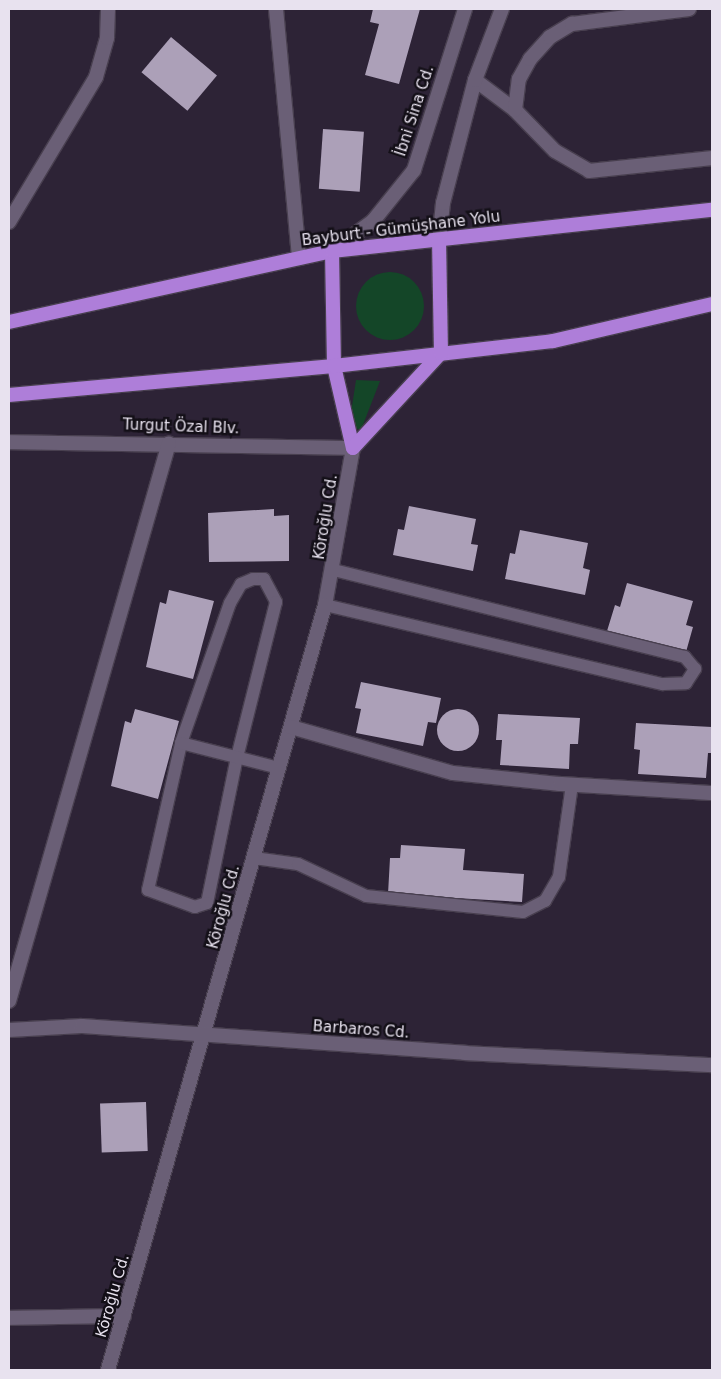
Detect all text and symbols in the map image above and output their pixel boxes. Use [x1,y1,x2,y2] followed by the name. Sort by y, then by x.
[392,63,438,159] street label: İbni Sina Cd.
[301,208,501,250] street label: Bayburt - Gümüşhane Yolu
[122,416,240,438] street label: Turgut Özal Blv.
[310,473,342,561] street label: Köroğlu Cd.
[204,863,244,951] street label: Köroğlu Cd.
[312,1018,410,1042] street label: Barbaros Cd.
[92,1252,134,1340] street label: Köroğlu Cd.

